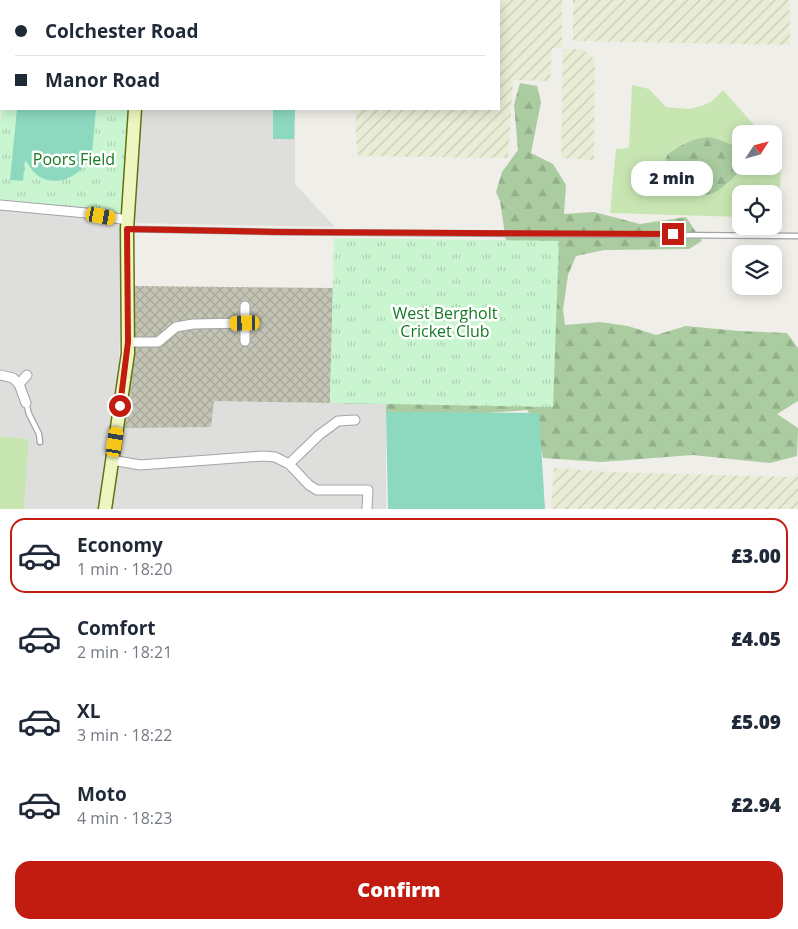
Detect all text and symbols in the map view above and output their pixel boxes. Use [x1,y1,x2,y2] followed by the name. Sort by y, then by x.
[45,18,198,44] text: Colchester Road
[45,67,160,93] text: Manor Road
[732,125,782,175] north arrow
[732,125,782,295] map controls
[33,148,115,170] park label: Poors Field
[632,162,714,196] callout: 2 min
[649,167,695,189] text: 2 min
[732,185,782,235] button: locate
[84,206,117,226] car
[662,223,684,245] route end
[732,245,782,295] button: layers
[393,302,498,342] park label: West Bergholt Cricket Club
[229,315,260,331] car
[109,395,131,417] route start
[105,426,124,458] car
[77,532,163,558] text: Economy
[17,533,62,578] icon: car
[731,543,781,569] text: £3.00
[77,558,172,580] text: 1 min · 18:20
[77,615,156,641] text: Comfort
[17,616,62,661] icon: car
[731,626,781,652] text: £4.05
[77,641,172,663] text: 2 min · 18:21
[77,698,100,724] text: XL
[17,699,62,744] icon: car
[731,709,781,735] text: £5.09
[77,724,172,746] text: 3 min · 18:22
[77,781,127,807] text: Moto
[17,782,62,827] icon: car
[731,792,781,818] text: £2.94
[77,807,172,829] text: 4 min · 18:23
[15,861,783,919] button: Confirm

